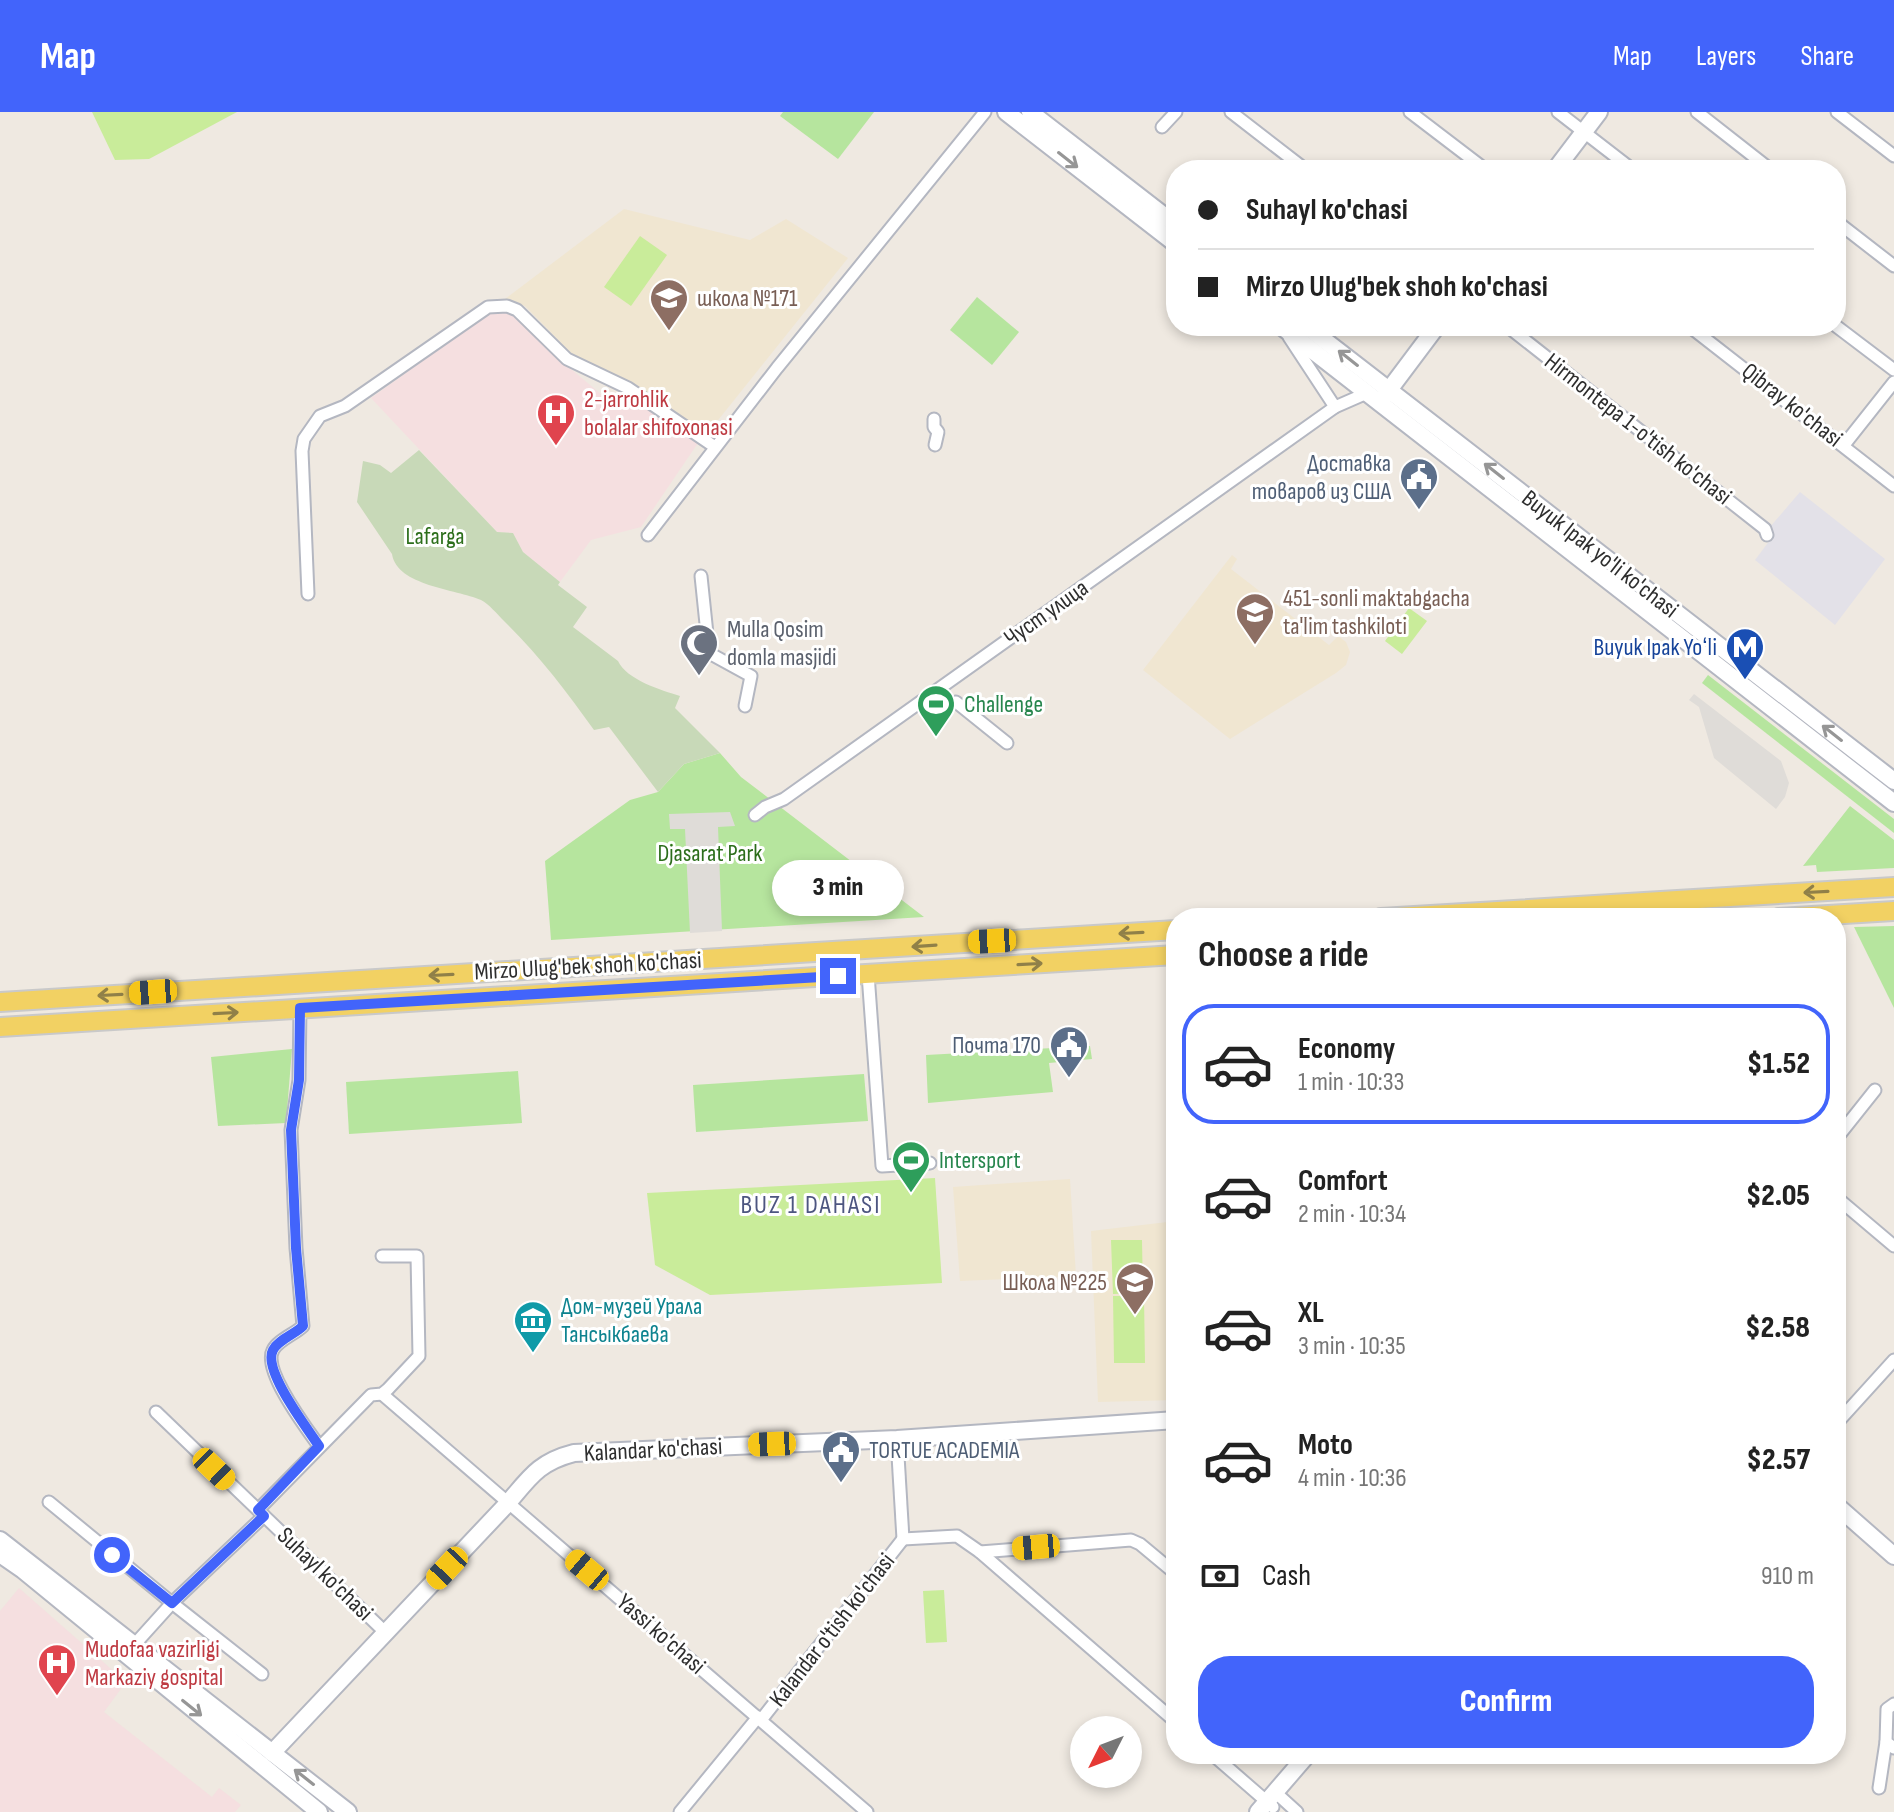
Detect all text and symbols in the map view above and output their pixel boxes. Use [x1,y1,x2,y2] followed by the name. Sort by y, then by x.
[40,34,96,79] text: Map
[1613,40,1652,73] text: Map
[1696,40,1756,73] text: Layers
[1800,40,1854,73] text: Share
[1057,151,1078,169] one-way arrow
[1246,192,1408,228] text: Suhayl ko'chasi
[1246,269,1548,305] text: Mirzo Ulug'bek shoh ko'chasi
[648,277,690,332] school or university icon: школа №171
[697,284,798,313] place label: школа №171
[1539,347,1737,511] street label: Hirmontepa 1-o'tish ko'chasi
[1338,349,1359,367] one-way arrow
[1736,357,1848,453] street label: Qibray ko'chasi
[584,385,733,442] place label: 2-jarrohlik bolalar shifoxonasi
[535,392,577,447] hospital icon: 2-jarrohlik bolalar shifoxonasi
[1252,449,1392,506] place label: Доставка товаров из США
[1398,456,1440,511] public building icon: Доставка товаров из США
[1484,463,1505,480] one-way arrow
[1516,484,1684,624] street label: Buyuk Ipak yo'li ko'chasi
[406,522,464,551] park label: Lafarga
[998,574,1094,652] street label: Чуст улица
[1283,584,1470,641] place label: 451-sonli maktabgacha ta'lim tashkiloti
[1234,591,1276,646] school or university icon: 451-sonli maktabgacha ta'lim tashkiloti
[727,615,836,672] place label: Mulla Qosim domla masjidi
[678,622,720,677] mosque icon: Mulla Qosim domla masjidi
[1724,626,1766,681] metro station icon: Buyuk Ipak Yoʻli
[1594,633,1717,662] place label: Buyuk Ipak Yoʻli
[915,683,957,738] sports icon: Challenge
[964,690,1043,719] place label: Challenge
[1822,725,1843,742] one-way arrow
[657,839,763,868] park label: Djasarat Park
[772,860,904,916] callout: 3 min
[813,872,863,903] text: 3 min
[1803,884,1830,899] one-way arrow
[1118,926,1145,941] one-way arrow
[967,928,1017,954] car
[1198,934,1369,977] text: Choose a ride
[911,938,938,953] one-way arrow
[474,946,702,986] street label: Mirzo Ulug'bek shoh ko'chasi
[1016,956,1043,971] one-way arrow
[820,958,856,994] route end
[428,968,455,983] one-way arrow
[128,978,178,1006] car
[97,988,124,1003] one-way arrow
[212,1005,239,1020] one-way arrow
[1048,1024,1090,1079] public building icon: Почта 170
[1202,1028,1274,1100] icon: car
[952,1031,1041,1060] place label: Почта 170
[1298,1031,1395,1067] text: Economy
[1747,1046,1810,1082] text: $1.52
[1298,1067,1404,1098] text: 1 min · 10:33
[890,1139,932,1194] sports icon: Intersport
[939,1146,1021,1175] place label: Intersport
[1202,1160,1274,1232] icon: car
[1298,1163,1388,1199] text: Comfort
[1746,1178,1810,1214] text: $2.05
[741,1190,881,1221] district label: BUZ 1 DAHASI
[1298,1199,1406,1230] text: 2 min · 10:34
[1114,1261,1156,1316] school or university icon: Школа №225
[1003,1268,1107,1297] place label: Школа №225
[561,1292,702,1349] place label: Дом-музей Урала Тансыкбаева
[1202,1292,1274,1364] icon: car
[1298,1295,1324,1331] text: XL
[512,1299,554,1354] museum icon: Дом-музей Урала Тансыкбаева
[1745,1310,1810,1346] text: $2.58
[1298,1331,1406,1362] text: 3 min · 10:35
[1202,1424,1274,1496] icon: car
[1298,1427,1353,1463] text: Moto
[820,1429,862,1484] public building icon: TORTUE ACADEMIA
[748,1431,796,1457] car
[583,1432,723,1468] street label: Kalandar ko'chasi
[869,1436,1020,1465] place label: TORTUE ACADEMIA
[1746,1442,1810,1478] text: $2.57
[188,1444,240,1494] car
[1298,1463,1407,1494] text: 4 min · 10:36
[271,1521,379,1627] street label: Suhayl ko'chasi
[1011,1533,1061,1561] car
[94,1537,130,1573] route start
[422,1542,472,1594] car
[561,1545,613,1595] car
[763,1547,901,1713] street label: Kalandar o'tish ko'chasi
[1198,1554,1242,1598] icon: cash
[1262,1558,1311,1594] text: Cash
[1761,1561,1814,1592] text: 910 m
[611,1588,711,1680] street label: Yassi ko'chasi
[85,1635,223,1692] place label: Mudofaa vazirligi Markaziy gospital
[36,1642,78,1697] hospital icon: Mudofaa vazirligi Markaziy gospital
[1198,1656,1814,1748] button: Confirm
[181,1699,202,1717] one-way arrow
[1070,1716,1142,1788] north arrow
[1070,1716,1142,1788] map controls
[294,1769,315,1786] one-way arrow

